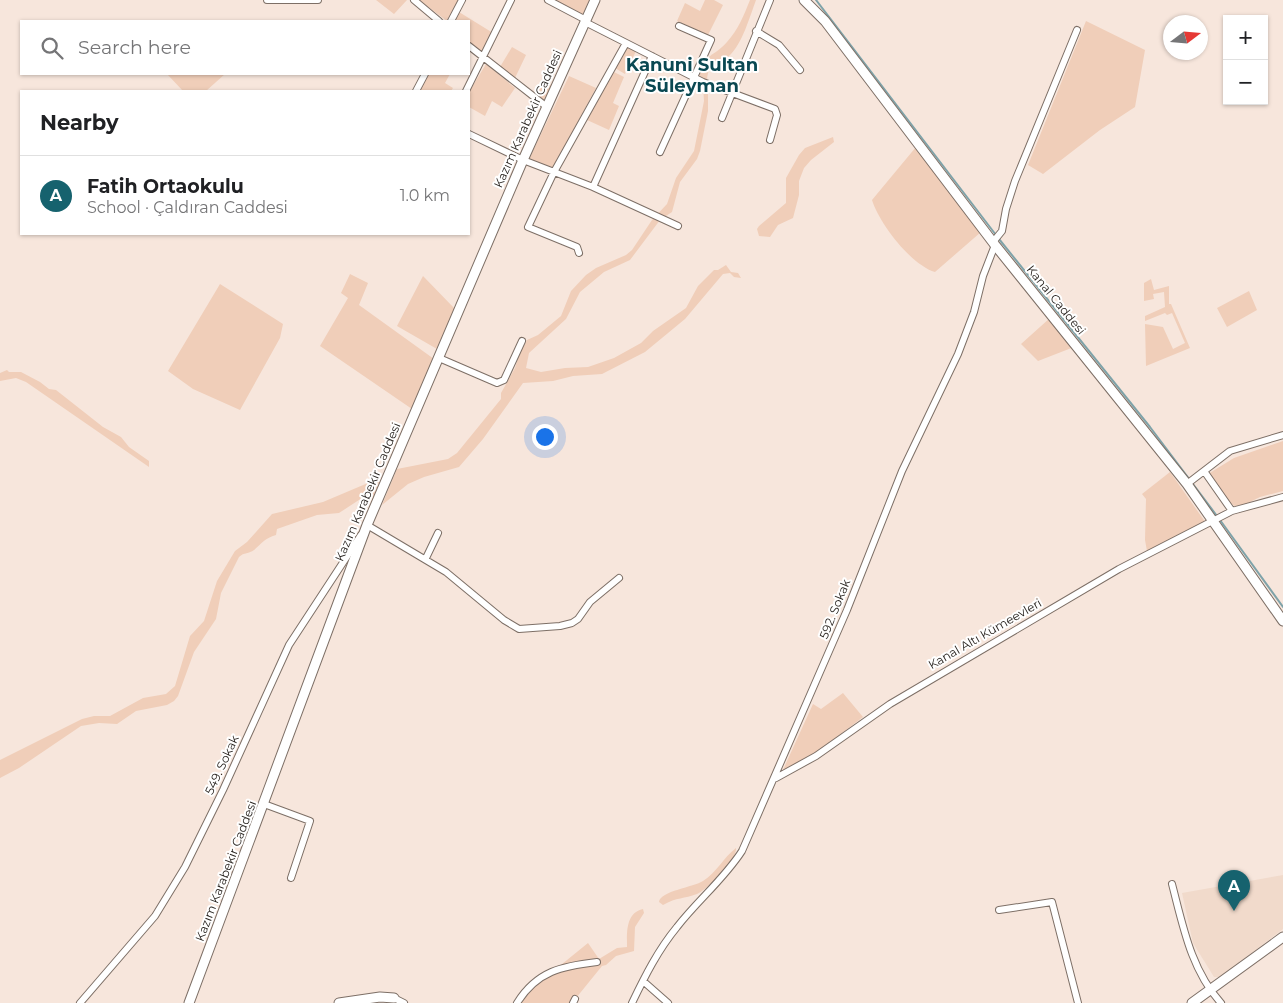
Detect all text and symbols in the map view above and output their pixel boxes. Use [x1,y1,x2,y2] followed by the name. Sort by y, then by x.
[1163,15,1208,60] north arrow
[1223,15,1268,105] map controls
[1223,15,1268,60] button: +
[20,20,470,75] search box
[38,34,66,62] icon: search
[78,36,191,59] text: Search here
[490,48,565,190] street label: Kazım Karabekir Caddesi
[626,54,758,97] district label: Kanuni Sultan Süleyman
[1223,60,1268,105] button: −
[40,110,119,135] text: Nearby
[87,175,244,198] text: Fatih Ortaokulu
[50,186,62,205] text: A
[400,186,450,205] text: 1.0 km
[87,198,288,217] text: School · Çaldıran Caddesi
[1024,262,1089,337] street label: Kanal Caddesi
[331,420,404,563] street label: Kazım Karabekir Caddesi
[532,424,558,450] your location
[816,576,854,641] street label: 592. Sokak
[925,595,1044,672] street label: Kanal Altı Kümeevleri
[201,732,242,797] street label: 549. Sokak
[192,798,259,943] street label: Kazım Karabekir Caddesi
[1218,870,1250,911] pin: A

